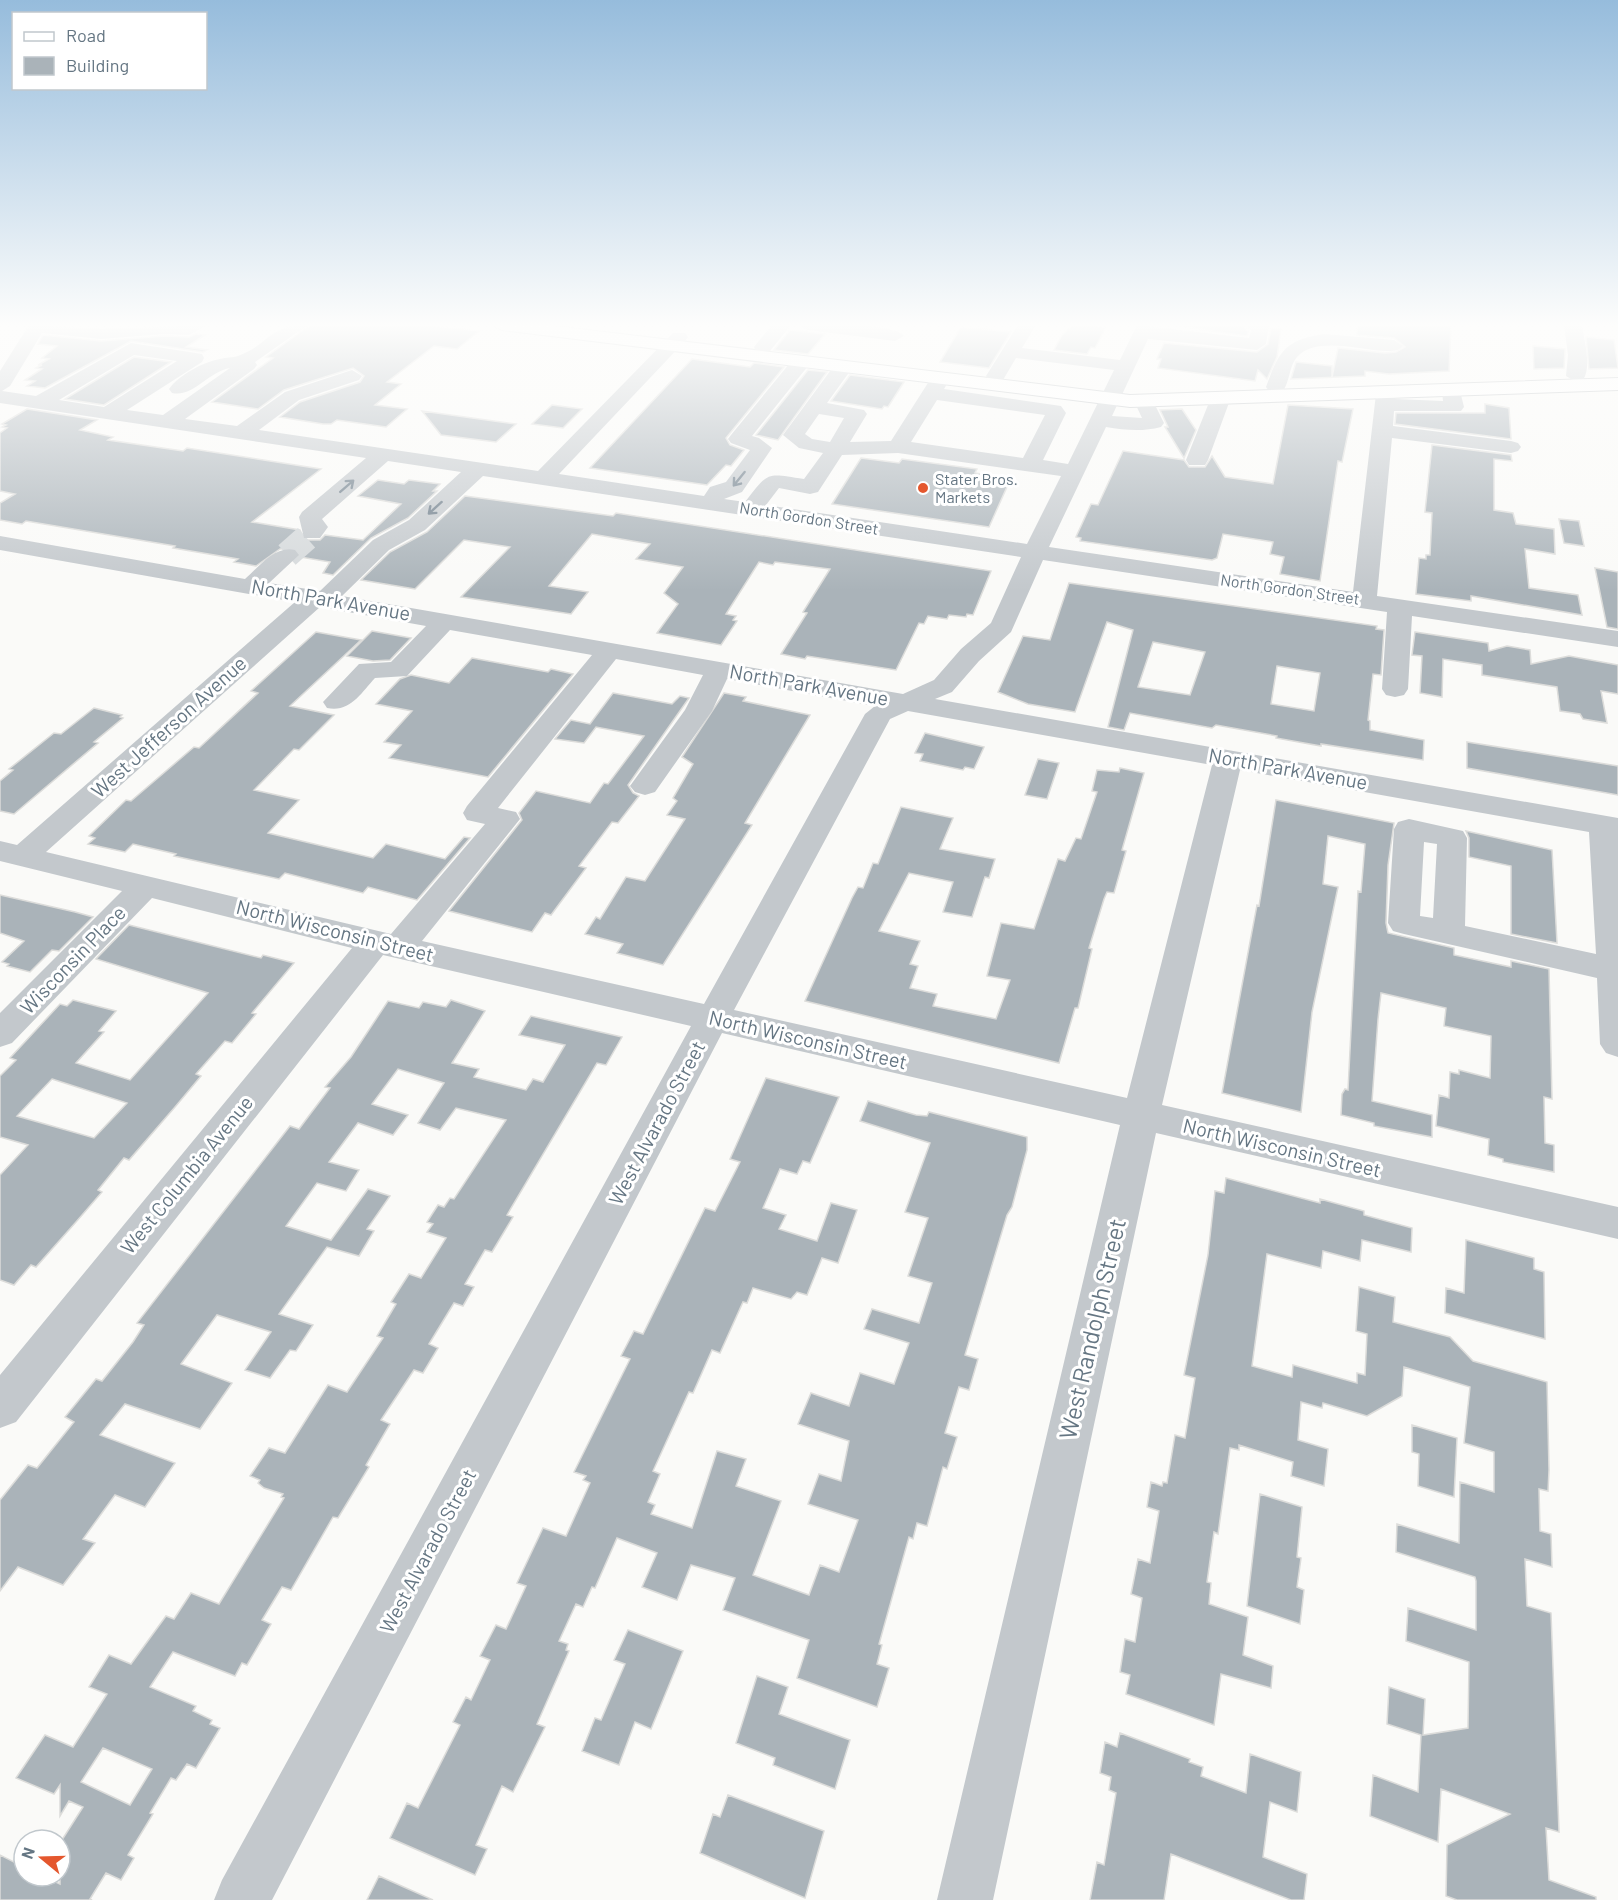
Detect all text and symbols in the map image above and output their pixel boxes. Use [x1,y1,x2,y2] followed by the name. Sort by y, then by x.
[12,12,207,90] legend
[66,24,106,46] text: Road
[66,54,129,76] text: Building
[935,469,1018,506] place label: Stater Bros. Markets
[732,471,745,487] one-way arrow
[339,479,354,493] one-way arrow
[916,481,930,495] marker: Stater Bros. Markets
[738,497,880,538] street label: North Gordon Street
[428,501,443,515] one-way arrow
[1219,569,1361,608] street label: North Gordon Street
[250,573,412,625] street label: North Park Avenue
[86,650,251,802] street label: West Jefferson Avenue
[728,658,890,710] street label: North Park Avenue
[1207,742,1369,794] street label: North Park Avenue
[234,894,436,966] street label: North Wisconsin Street
[15,900,130,1019] street label: Wisconsin Place
[707,1005,910,1073] street label: North Wisconsin Street
[603,1037,709,1209] street label: West Alvarado Street
[115,1090,257,1258] street label: West Columbia Avenue
[1181,1113,1384,1181] street label: North Wisconsin Street
[1052,1216,1131,1442] street label: West Randolph Street
[374,1465,480,1637] street label: West Alvarado Street
[12,1828,72,1888] north arrow
[17,1845,38,1861] text: N

